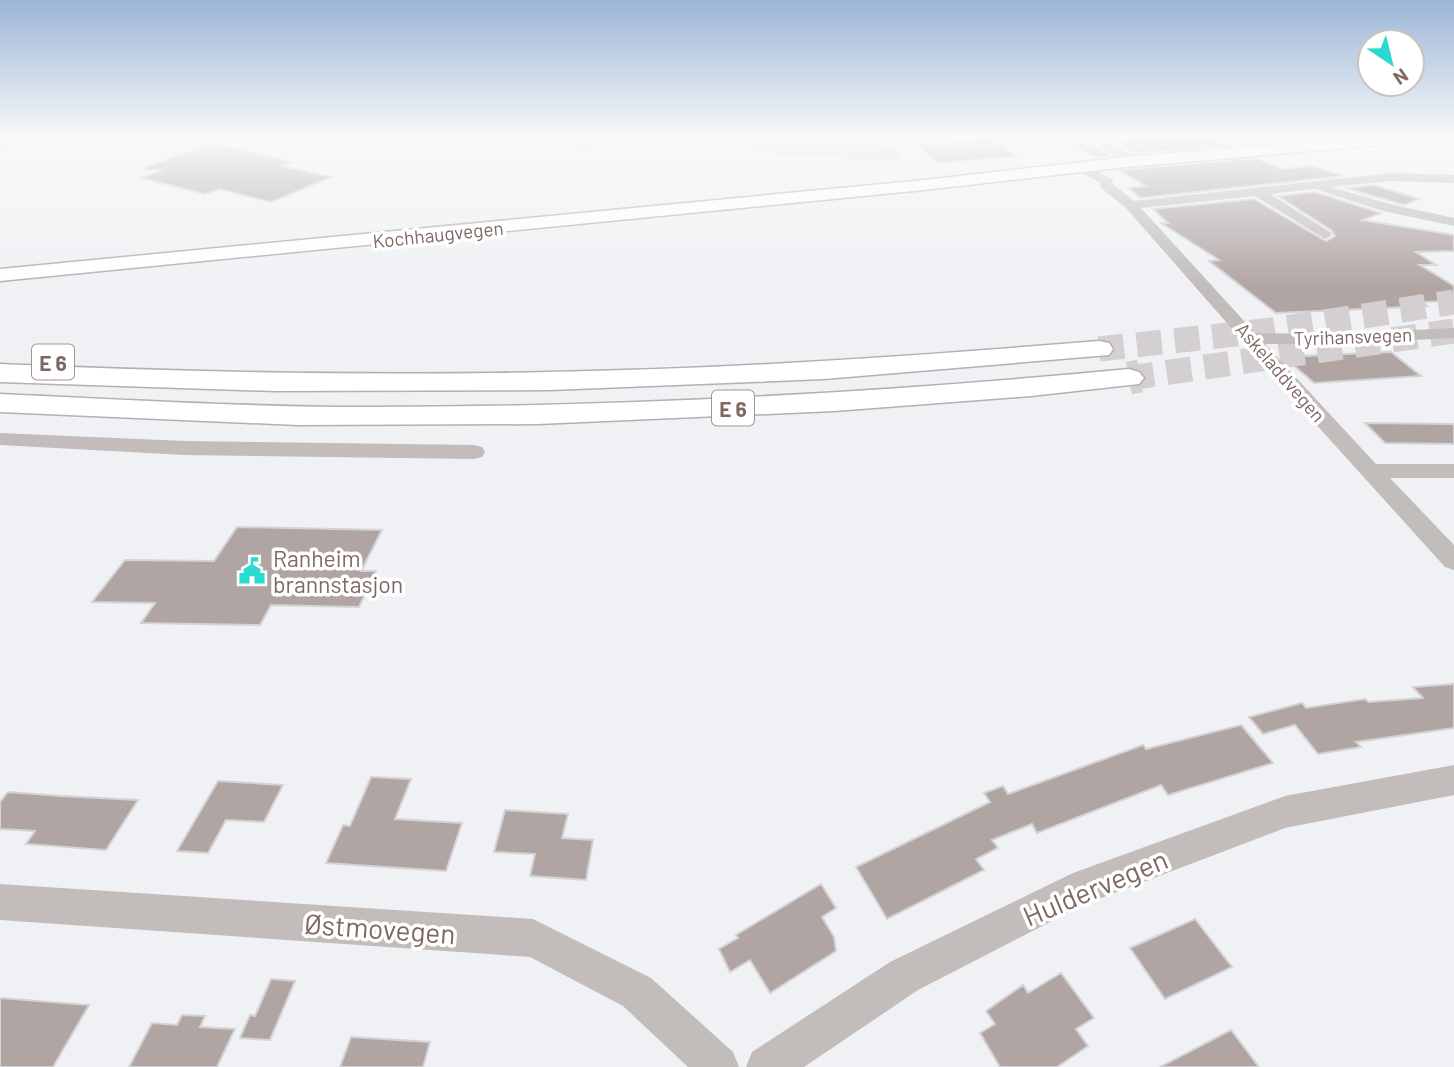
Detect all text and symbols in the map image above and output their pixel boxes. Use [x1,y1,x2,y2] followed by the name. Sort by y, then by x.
[1356,28,1426,98] north arrow
[1389,64,1413,90] text: N
[371,216,505,252] street label: Kochhaugvegen
[1232,318,1330,426] street label: Askeladdvegen
[1293,322,1413,350] street label: Tyrihansvegen
[32,344,74,380] road number: E 6
[712,390,754,426] road number: E 6
[273,544,403,598] place label: Ranheim brannstasjon
[237,556,267,586] public building icon: Ranheim brannstasjon
[1018,841,1172,933] street label: Huldervegen
[303,906,457,950] street label: Østmovegen

